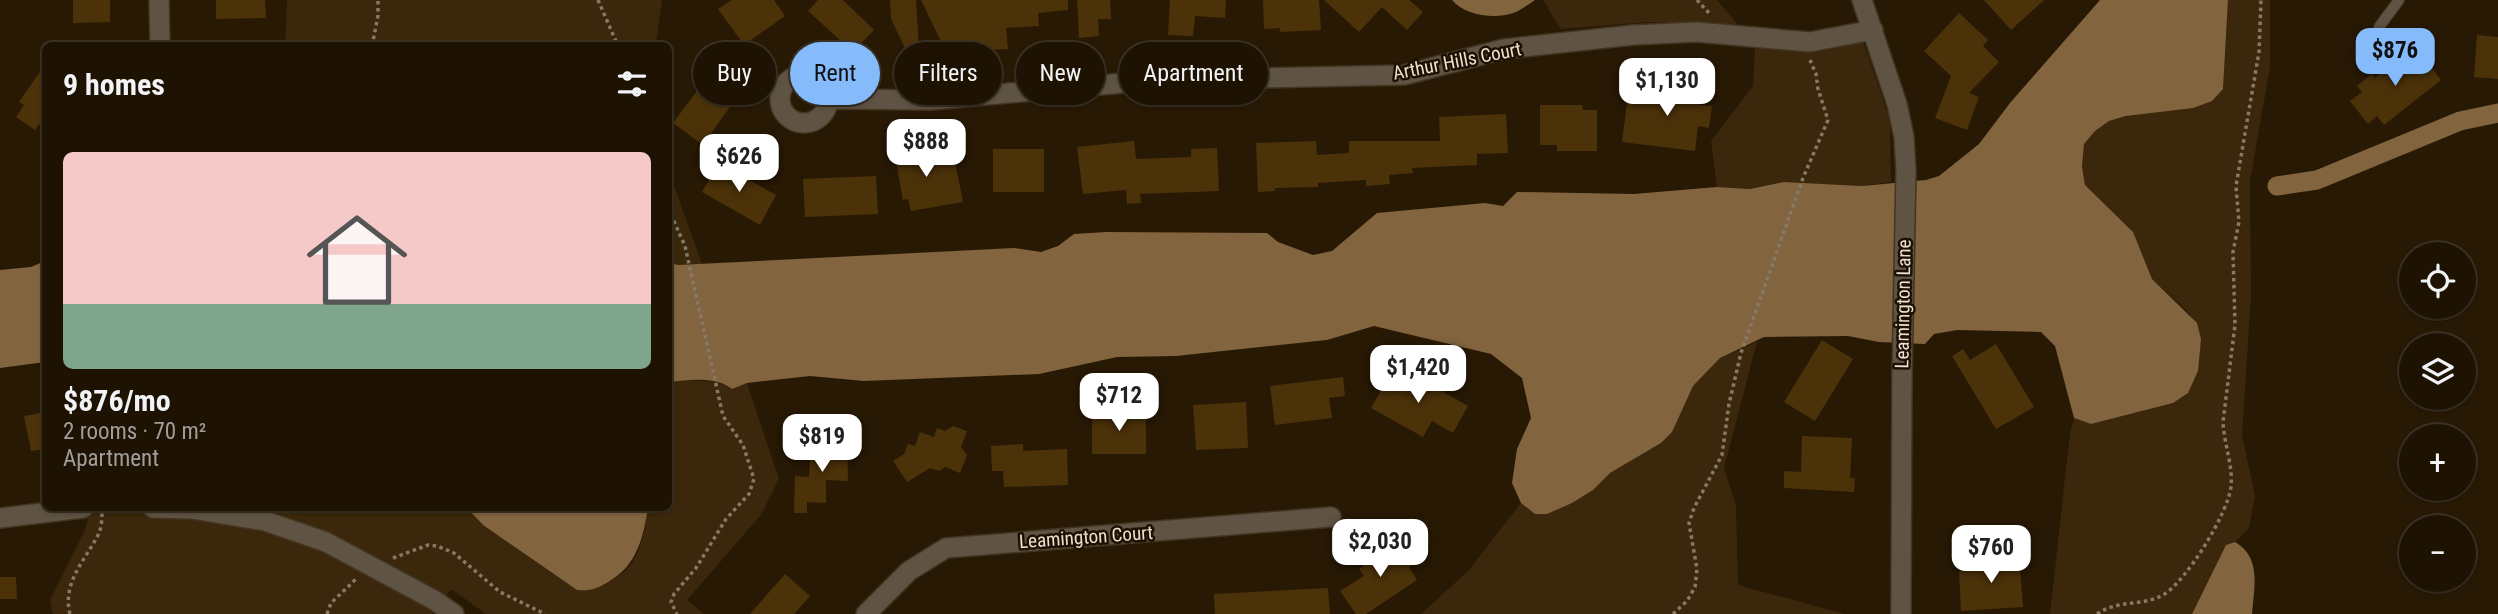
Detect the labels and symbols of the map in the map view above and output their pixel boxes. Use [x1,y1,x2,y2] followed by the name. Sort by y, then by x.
[2354,28,2436,88] pin: $876
[1391,37,1523,85] street label: Arthur Hills Court
[1610,58,1724,118] pin: $1,130
[885,120,967,179] pin: $888
[698,134,780,194] pin: $626
[1890,239,1916,369] street label: Leamington Lane
[1361,346,1475,405] pin: $1,420
[1078,374,1160,433] pin: $712
[781,414,863,474] pin: $819
[1323,520,1437,579] pin: $2,030
[1018,521,1154,553] street label: Leamington Court
[1950,526,2032,585] pin: $760

